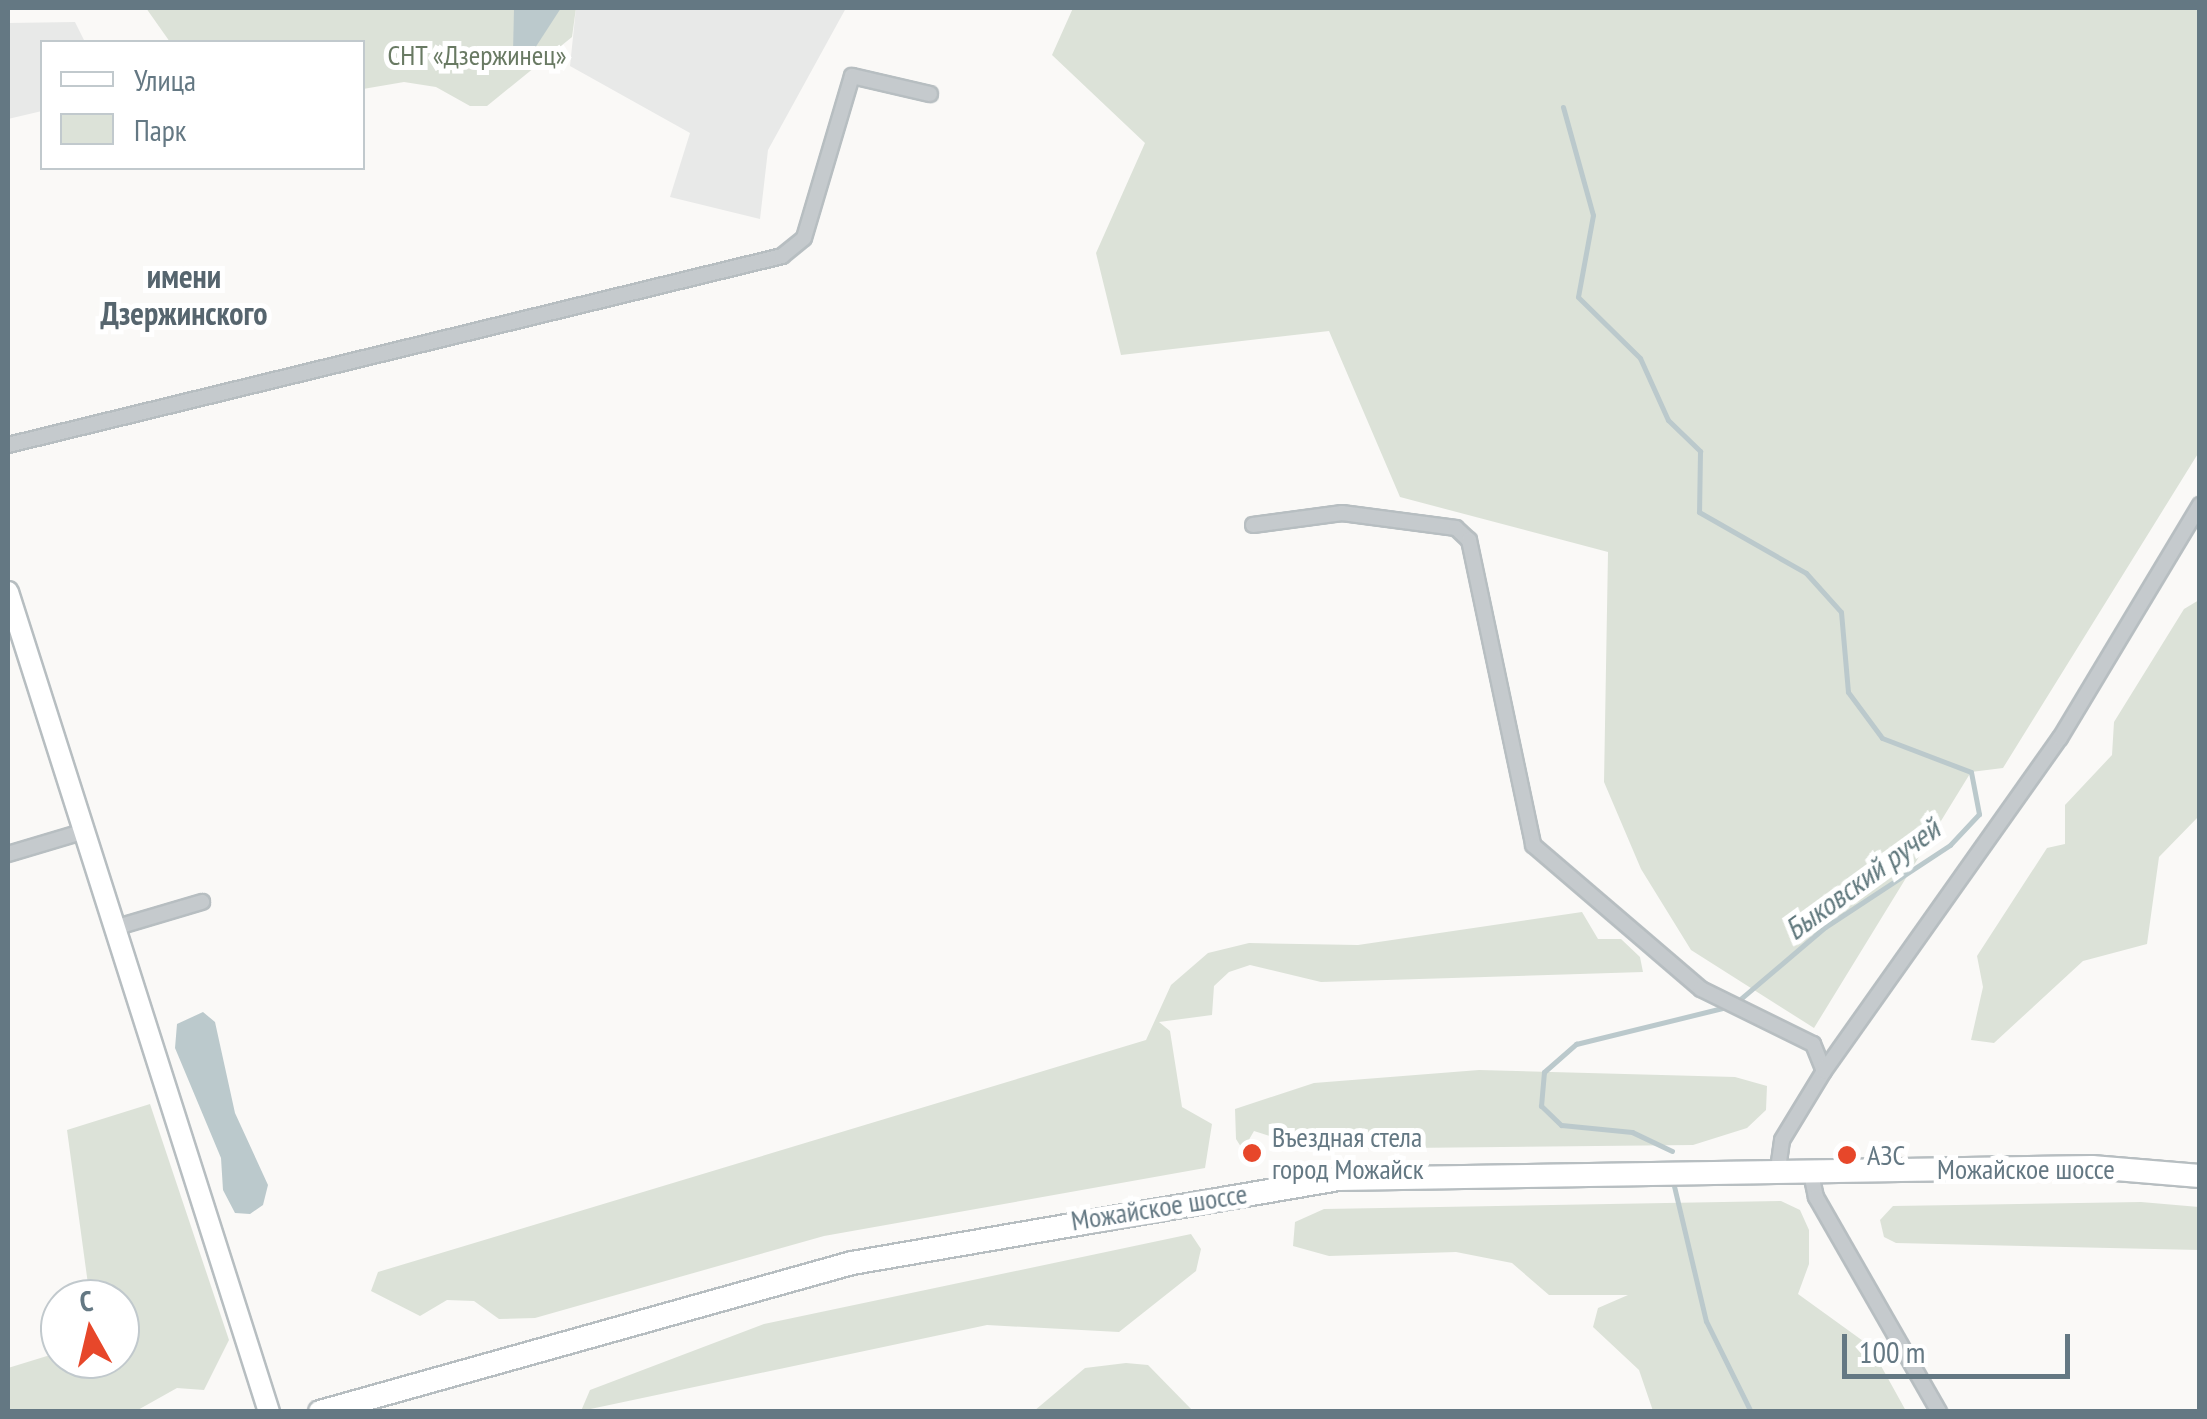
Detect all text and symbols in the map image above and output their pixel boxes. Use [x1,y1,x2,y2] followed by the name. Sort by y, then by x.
[387,38,567,72] park label: СНТ «Дзержинец»
[40,40,365,170] legend
[134,60,196,99] text: Улица
[134,110,186,149] text: Парк
[101,258,267,333] district label: имени Дзержинского
[1778,811,1946,947] water label: Быковский ручей
[1272,1120,1424,1186] place label: Въездная стела город Можайск
[1867,1138,1905,1172] place label: АЗС
[1241,1142,1263,1164] marker: Въездная стела город Можайск
[1836,1144,1858,1166] marker: АЗС
[1937,1152,2115,1186] street label: Можайское шоссе
[1069,1177,1249,1237] street label: Можайское шоссе
[40,1279,140,1379] north arrow
[77,1282,95,1320] text: С
[1847,1314,2074,1376] scale bar
[1859,1332,1925,1371] text: 100 m

